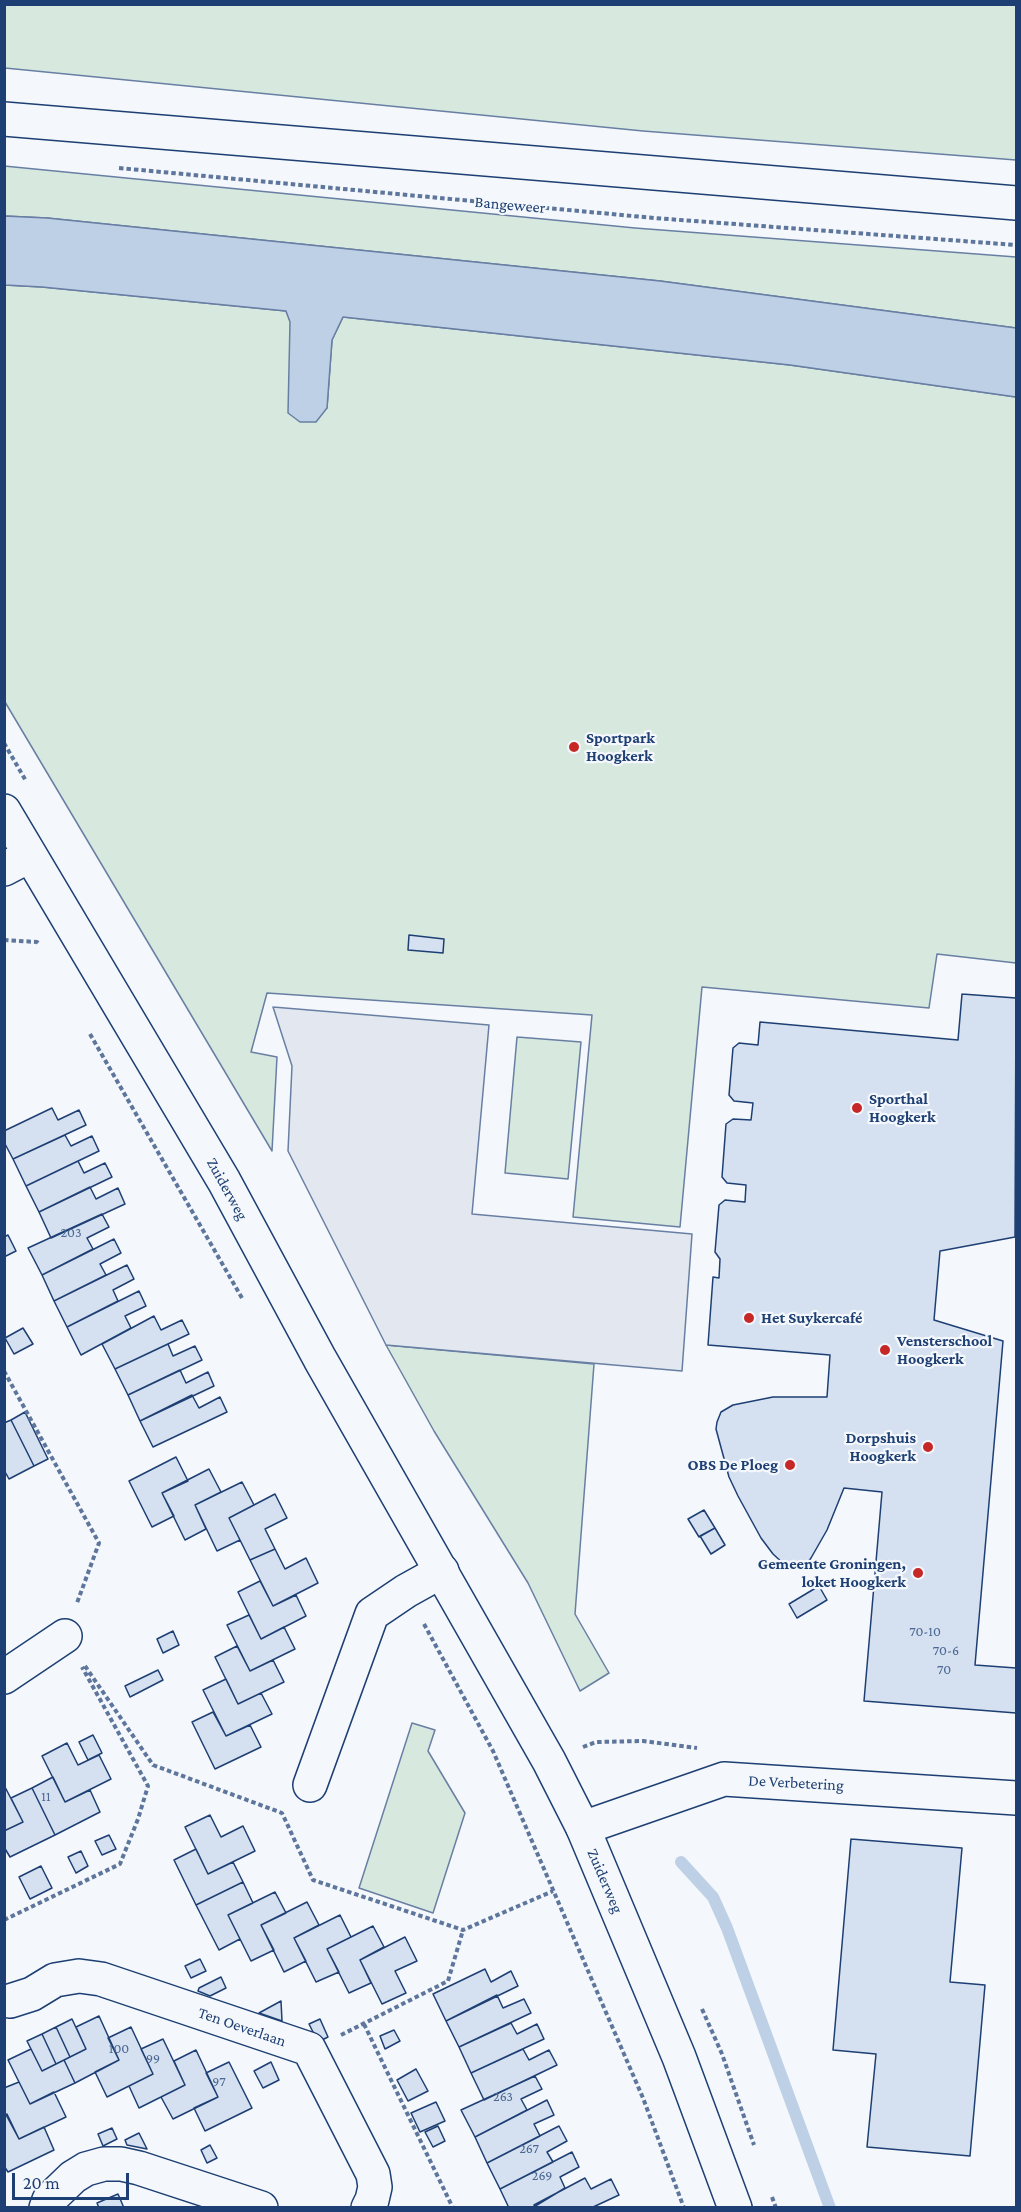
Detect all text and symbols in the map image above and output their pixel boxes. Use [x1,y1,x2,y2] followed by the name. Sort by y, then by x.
[474,192,546,218] street label: Bangeweer
[586,728,655,766] place label: Sportpark Hoogkerk
[567,740,581,754] marker: Sportpark Hoogkerk
[869,1089,936,1127] place label: Sporthal Hoogkerk
[850,1101,864,1115] marker: Sporthal Hoogkerk
[202,1154,252,1224] street label: Zuiderweg
[60,1225,82,1241] house number: 203
[761,1308,863,1328] place label: Het Suykercafé
[742,1311,756,1325] marker: Het Suykercafé
[897,1331,992,1369] place label: Vensterschool Hoogkerk
[878,1343,892,1357] marker: Vensterschool Hoogkerk
[845,1428,916,1466] place label: Dorpshuis Hoogkerk
[921,1440,935,1454] marker: Dorpshuis Hoogkerk
[688,1455,778,1475] place label: OBS De Ploeg
[783,1458,797,1472] marker: OBS De Ploeg
[758,1554,906,1592] place label: Gemeente Groningen, loket Hoogkerk
[911,1566,925,1580] marker: Gemeente Groningen, loket Hoogkerk
[909,1624,941,1640] house number: 70-10
[933,1643,959,1659] house number: 70-6
[937,1662,951,1678] house number: 70
[748,1771,844,1795] street label: De Verbetering
[41,1789,51,1805] house number: 11
[583,1846,627,1916] street label: Zuiderweg
[195,2003,289,2051] street label: Ten Oeverlaan
[109,2041,129,2057] house number: 100
[146,2051,160,2067] house number: 99
[212,2074,226,2090] house number: 97
[493,2089,513,2105] house number: 263
[519,2141,539,2157] house number: 267
[15,2161,132,2199] scale bar
[532,2168,552,2184] house number: 269
[23,2173,60,2193] text: 20 m

